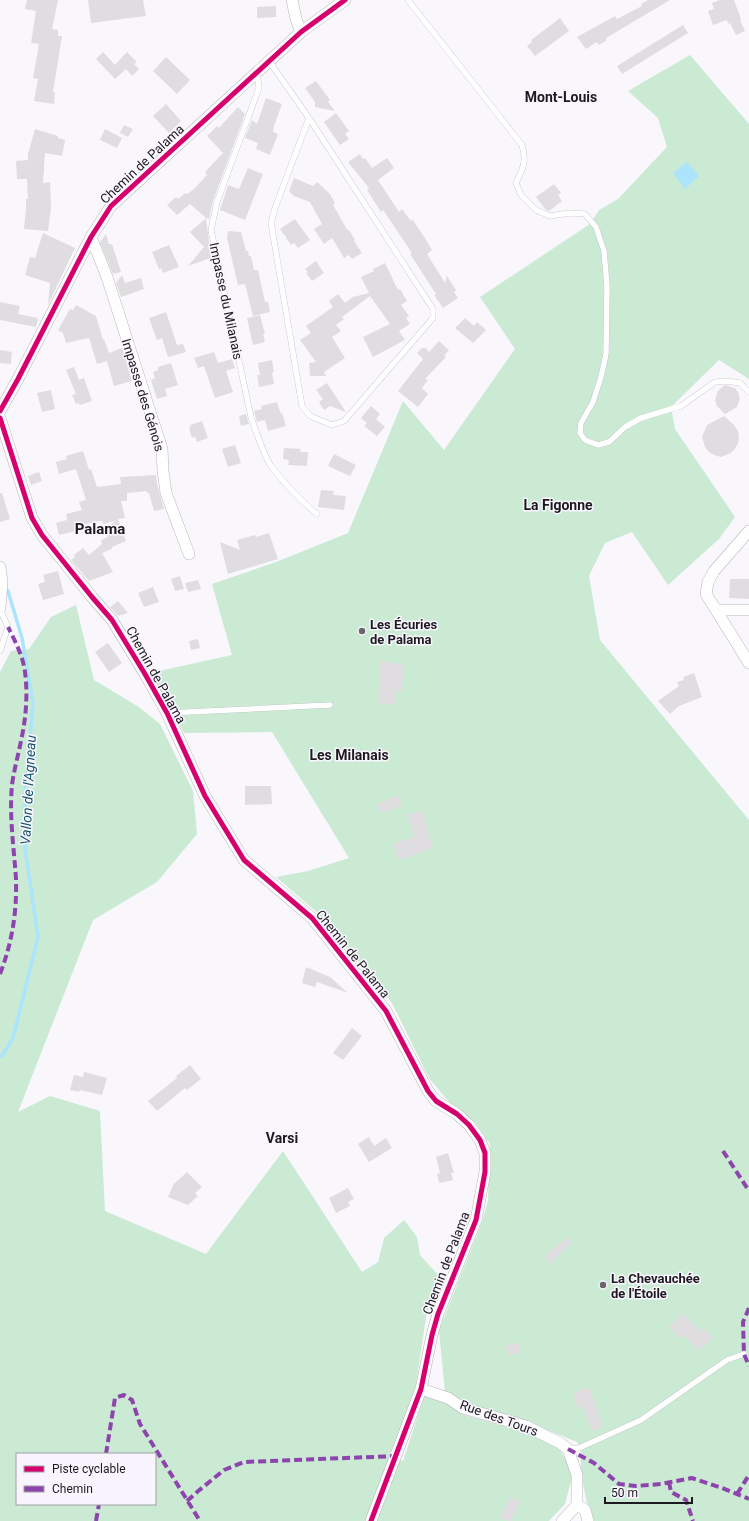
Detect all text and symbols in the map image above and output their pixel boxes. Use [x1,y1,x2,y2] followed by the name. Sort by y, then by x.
[525,89,597,105] district label: Mont-Louis
[97,121,187,207] street label: Chemin de Palama
[206,241,246,361] street label: Impasse du Milanais
[119,337,167,454] street label: Impasse des Génois
[523,497,593,513] district label: La Figonne
[75,520,125,538] district label: Palama
[370,617,437,647] place label: Les Écuries de Palama
[123,624,189,726] street label: Chemin de Palama
[357,626,367,636] marker: Les Écuries de Palama
[17,734,39,845] water label: Vallon de l'Agneau
[309,747,389,763] district label: Les Milanais
[313,907,393,1001] street label: Chemin de Palama
[266,1130,298,1146] district label: Varsi
[419,1210,473,1316] street label: Chemin de Palama
[611,1271,700,1301] place label: La Chevauchée de l'Étoile
[598,1280,608,1290] marker: La Chevauchée de l'Étoile
[458,1397,540,1439] street label: Rue des Tours
[16,1453,156,1505] legend
[52,1462,126,1476] text: Piste cyclable
[605,1479,692,1505] scale bar
[52,1482,93,1496] text: Chemin
[611,1486,638,1500] text: 50 m

